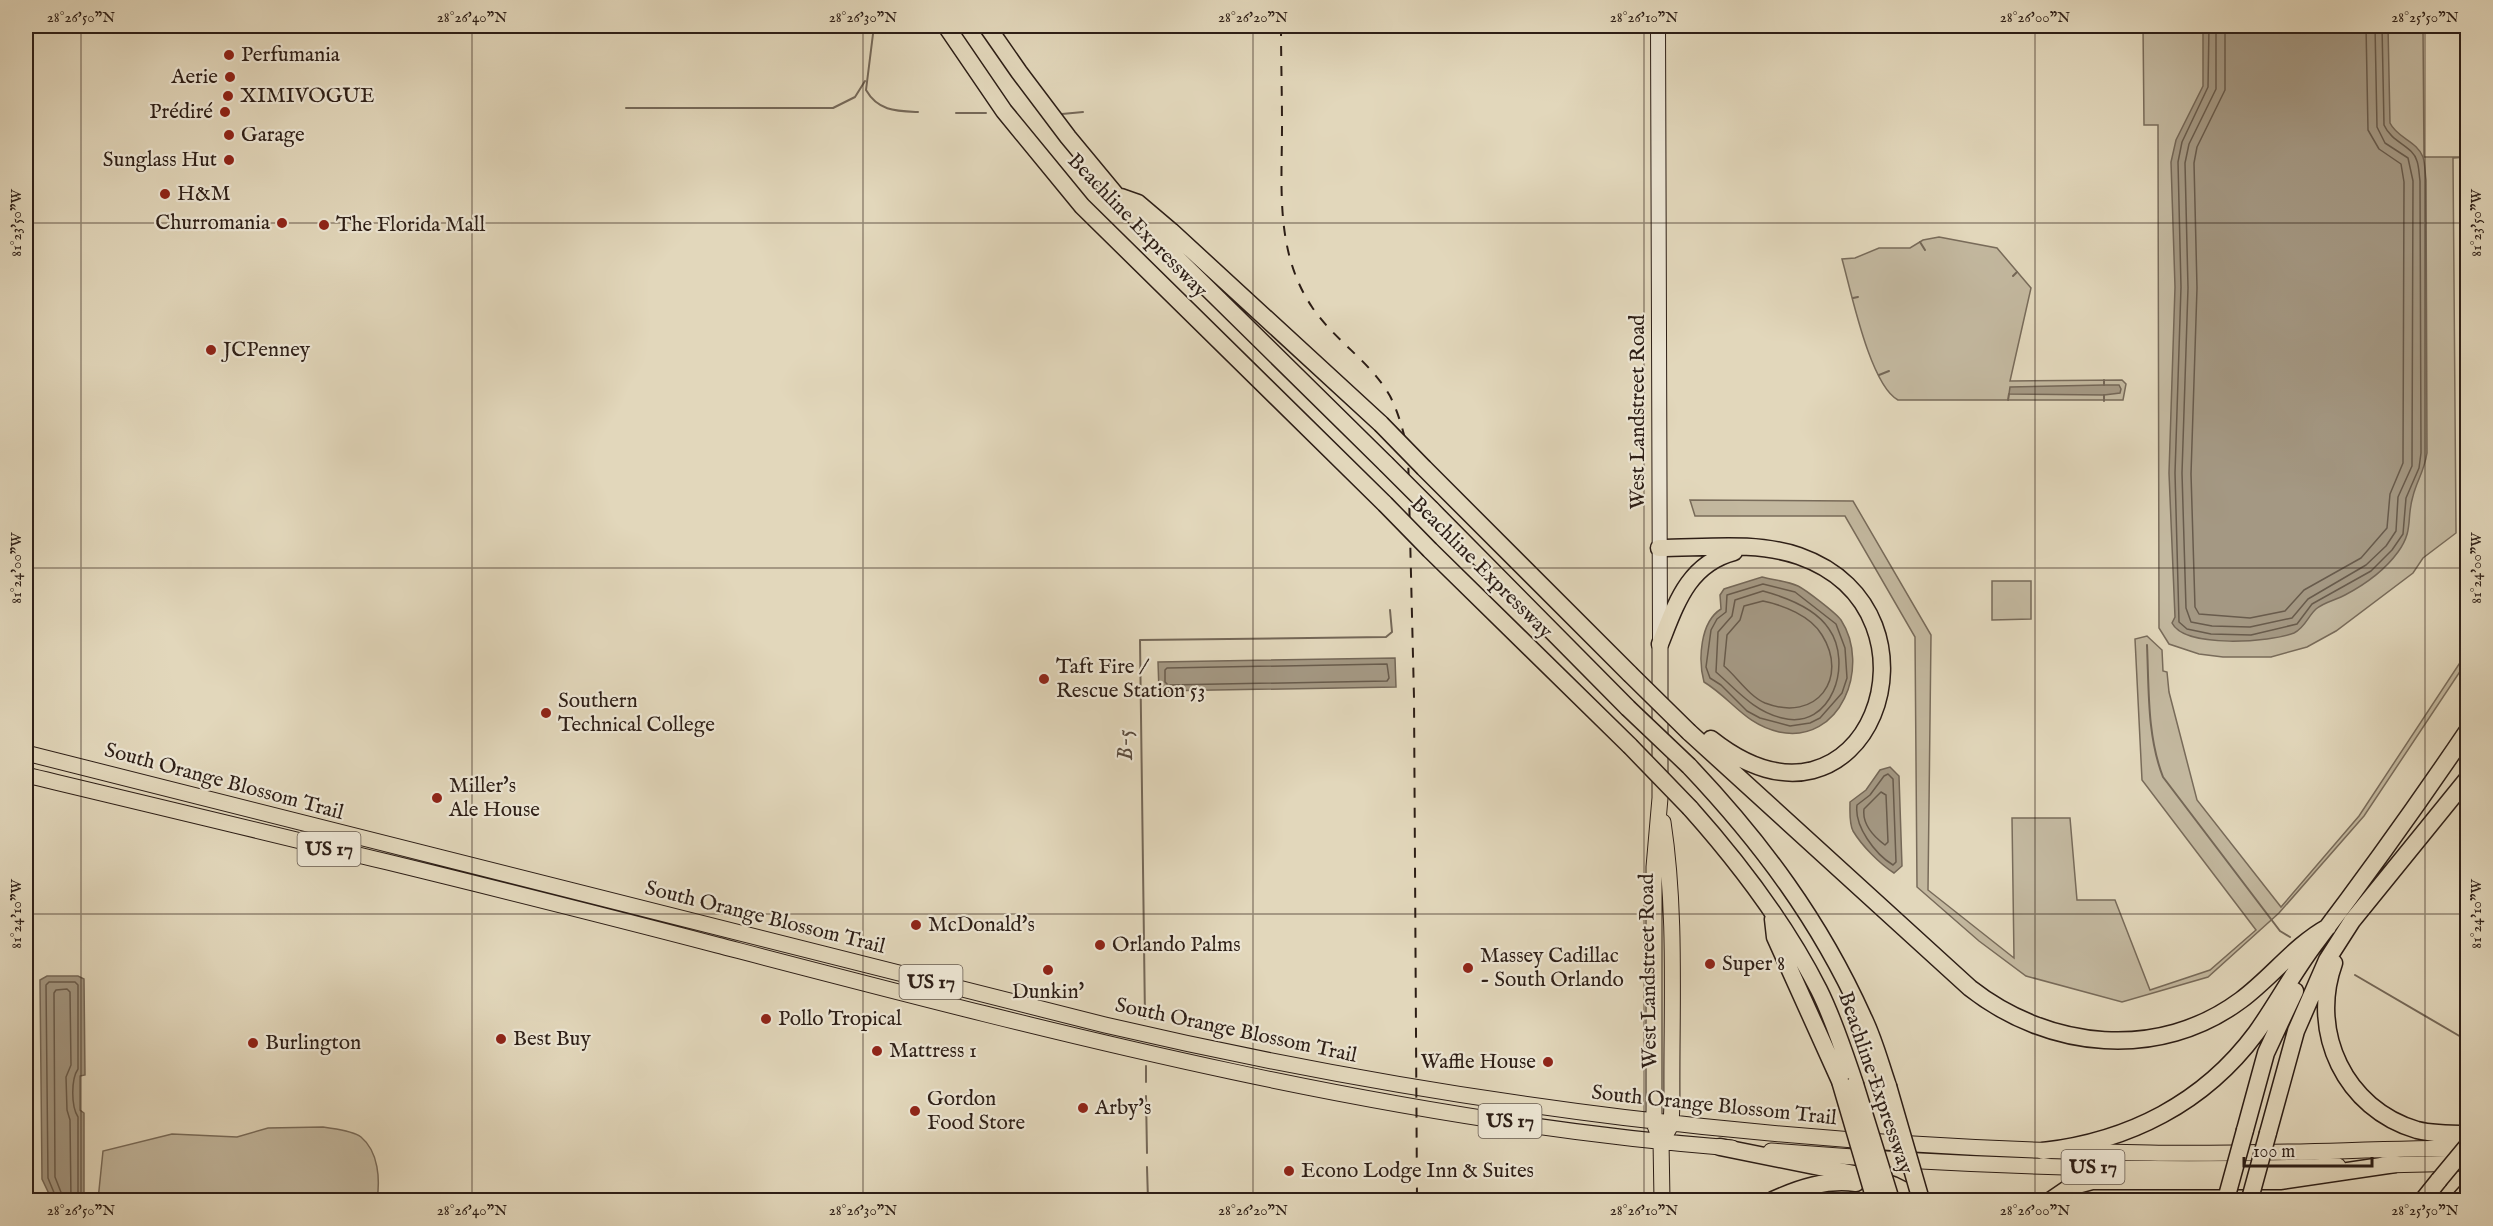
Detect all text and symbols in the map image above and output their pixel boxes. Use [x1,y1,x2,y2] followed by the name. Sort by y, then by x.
[47,8,115,27] text: 28°26'50"N
[437,8,507,27] text: 28°26'40"N
[829,8,897,27] text: 28°26'30"N
[1218,8,1288,27] text: 28°26'20"N
[1610,8,1678,27] text: 28°26'10"N
[2000,8,2070,27] text: 28°26'00"N
[2391,8,2459,27] text: 28°25'50"N
[241,42,341,69] place label: Perfumania
[222,48,236,62] marker: Perfumania
[170,64,218,91] place label: Aerie
[223,70,237,84] marker: Aerie
[240,83,375,110] place label: XIMIVOGUE
[221,89,235,103] marker: XIMIVOGUE
[149,99,213,126] place label: Prédiré
[218,105,232,119] marker: Prédiré
[241,122,305,149] place label: Garage
[222,128,236,142] marker: Garage
[103,147,217,174] place label: Sunglass Hut
[1061,148,1213,304] street label: Beachline Expressway
[222,153,236,167] marker: Sunglass Hut
[177,181,231,208] place label: H&M
[158,187,172,201] marker: H&M
[7,189,26,257] text: 81°23'50"W
[2467,189,2486,257] text: 81°23'50"W
[155,210,271,237] place label: Churromania
[336,212,486,239] place label: The Florida Mall
[275,216,289,230] marker: Churromania
[317,218,331,232] marker: The Florida Mall
[1625,314,1652,510] street label: West Landstreet Road
[221,337,311,364] place label: JCPenney
[204,343,218,357] marker: JCPenney
[1404,491,1558,645] street label: Beachline Expressway
[7,532,26,604] text: 81°24'00"W
[2467,532,2486,604] text: 81°24'00"W
[1056,654,1205,705] place label: Taft Fire / Rescue Station 53
[1037,672,1051,686] marker: Taft Fire / Rescue Station 53
[558,688,715,739] place label: Southern Technical College
[539,706,553,720] marker: Southern Technical College
[1112,729,1140,761] water label: B-5
[101,737,347,827] street label: South Orange Blossom Trail
[448,773,540,824] place label: Miller's Ale House
[430,791,444,805] marker: Miller's Ale House
[298,832,360,866] road number: US 17
[1634,872,1664,1069] street label: West Landstreet Road
[642,875,888,961] street label: South Orange Blossom Trail
[7,879,26,949] text: 81°24'10"W
[2467,879,2486,949] text: 81°24'10"W
[928,912,1035,939] place label: McDonald's
[909,918,923,932] marker: McDonald's
[1112,932,1241,959] place label: Orlando Palms
[1093,938,1107,952] marker: Orlando Palms
[1480,943,1624,994] place label: Massey Cadillac - South Orlando
[1722,951,1785,978] place label: Super 8
[1703,957,1717,971] marker: Super 8
[1461,961,1475,975] marker: Massey Cadillac - South Orlando
[1041,963,1055,977] marker: Dunkin'
[900,965,962,999] road number: US 17
[1012,979,1085,1006] place label: Dunkin'
[1831,988,1919,1178] street label: Beachline Expressway
[1113,992,1360,1070] street label: South Orange Blossom Trail
[778,1006,902,1033] place label: Pollo Tropical
[759,1012,773,1026] marker: Pollo Tropical
[513,1026,591,1053] place label: Best Buy
[265,1030,361,1057] place label: Burlington
[494,1032,508,1046] marker: Best Buy
[246,1036,260,1050] marker: Burlington
[889,1038,977,1065] place label: Mattress 1
[870,1044,884,1058] marker: Mattress 1
[1421,1049,1536,1076] place label: Waffle House
[1541,1055,1555,1069] marker: Waffle House
[1590,1080,1838,1132] street label: South Orange Blossom Trail
[927,1086,1025,1137] place label: Gordon Food Store
[1094,1095,1151,1122] place label: Arby's
[1076,1101,1090,1115] marker: Arby's
[908,1104,922,1118] marker: Gordon Food Store
[1478,1104,1541,1138] road number: US 17
[2244,1130,2372,1168] scale bar
[2253,1141,2295,1164] text: 100 m
[2062,1150,2124,1184] road number: US 17
[1301,1158,1534,1185] place label: Econo Lodge Inn & Suites
[1282,1164,1296,1178] marker: Econo Lodge Inn & Suites
[47,1201,115,1220] text: 28°26'50"N
[437,1201,507,1220] text: 28°26'40"N
[829,1201,897,1220] text: 28°26'30"N
[1218,1201,1288,1220] text: 28°26'20"N
[1610,1201,1678,1220] text: 28°26'10"N
[2000,1201,2070,1220] text: 28°26'00"N
[2391,1201,2459,1220] text: 28°25'50"N

